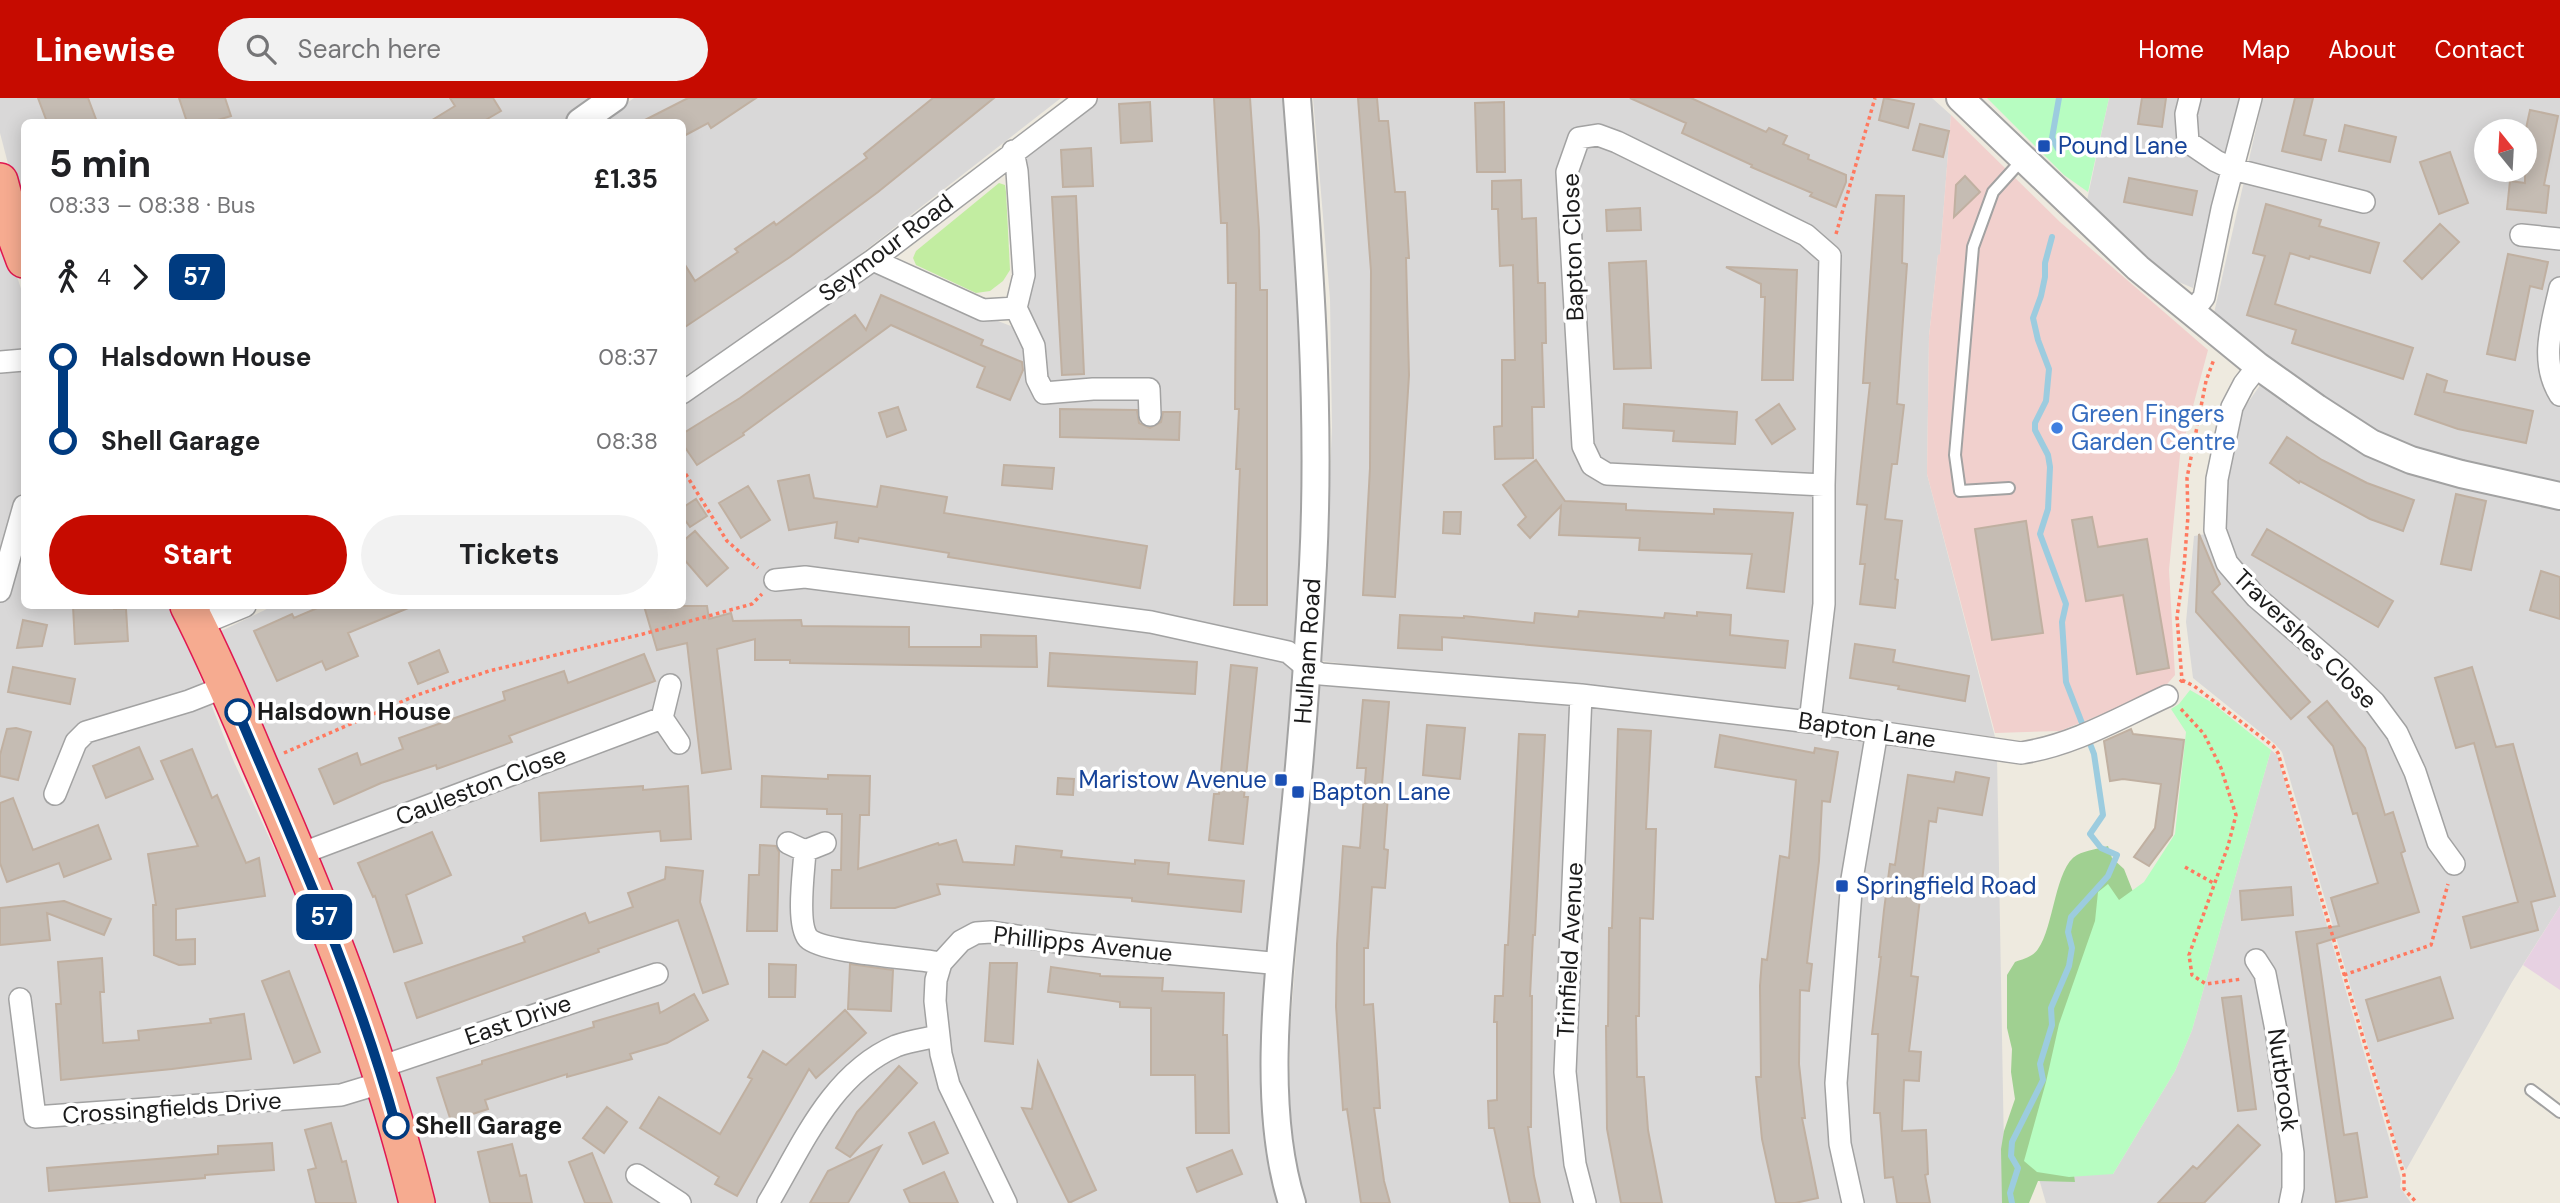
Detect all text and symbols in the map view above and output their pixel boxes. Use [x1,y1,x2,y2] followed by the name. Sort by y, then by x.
[218,18,708,81] search box
[35,28,176,71] text: Linewise
[242,30,280,68] icon: search
[298,32,441,66] text: Search here
[2138,34,2204,65] text: Home
[2242,34,2290,65] text: Map
[2328,34,2397,65] text: About
[2435,34,2525,65] text: Contact
[2474,119,2538,182] north arrow
[2474,119,2537,182] map controls
[2058,130,2188,161] place label: Pound Lane
[2036,138,2052,154] marker: Pound Lane
[49,139,151,189] text: 5 min
[594,162,658,196] text: £1.35
[1554,173,1591,322] street label: Bapton Close
[812,187,959,308] street label: Seymour Road
[49,190,256,220] text: 08:33 – 08:38 · Bus
[49,258,87,296] icon: walk
[121,258,159,296] icon: forward
[183,261,211,292] text: 57
[97,262,111,292] text: 4
[101,340,311,374] text: Halsdown House
[598,342,658,372] text: 08:37
[2071,398,2236,457] place label: Green Fingers Garden Centre
[2049,420,2065,436] marker: Green Fingers Garden Centre
[101,424,260,458] text: Shell Garage
[596,426,658,456] text: 08:38
[49,515,347,595] button: Start
[361,515,658,595] button: Tickets
[2227,562,2384,715] street label: Travershes Close
[1287,577,1327,725] street label: Hulham Road
[257,696,451,727] place label: Halsdown House
[225,699,251,725] marker: Halsdown House
[1796,705,1938,755] street label: Bapton Lane
[391,739,571,832] street label: Cauleston Close
[1079,764,1267,795] place label: Maristow Avenue
[1273,772,1289,788] marker: Maristow Avenue
[1312,776,1451,807] place label: Bapton Lane
[1290,784,1306,800] marker: Bapton Lane
[1549,861,1590,1039] street label: Trinfield Avenue
[1856,870,2037,901] place label: Springfield Road
[1834,878,1850,894] marker: Springfield Road
[292,894,356,940] line badge: 57
[310,901,338,932] text: 57
[992,919,1174,968] street label: Phillipps Avenue
[460,987,575,1052] street label: East Drive
[2261,1026,2306,1133] street label: Nutbrook
[61,1084,283,1131] street label: Crossingfields Drive
[415,1110,562,1141] place label: Shell Garage
[383,1113,409,1139] marker: Shell Garage

